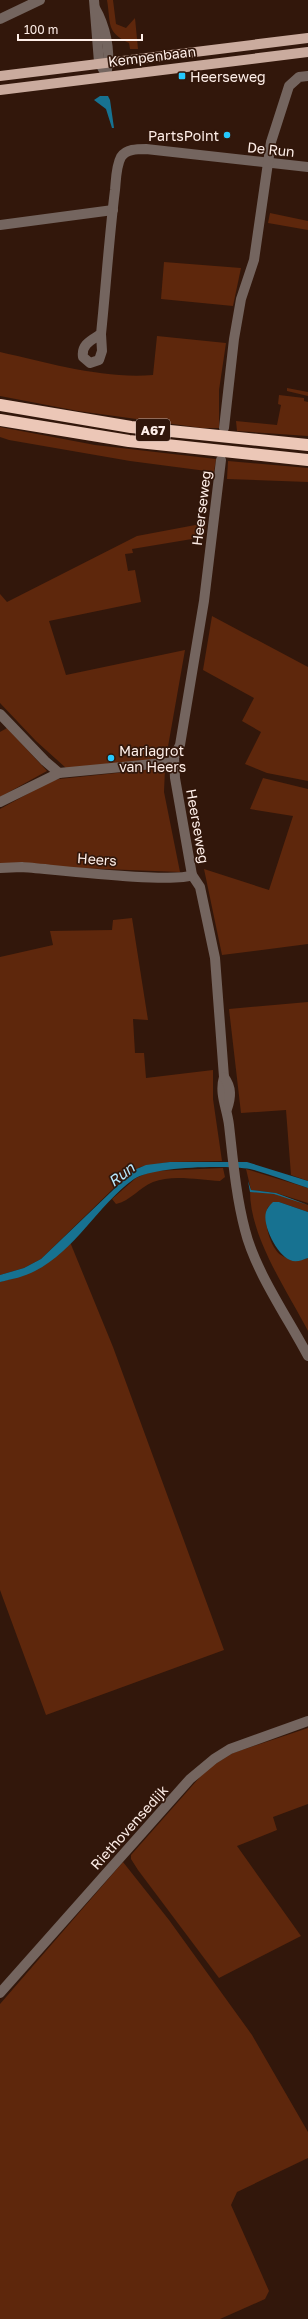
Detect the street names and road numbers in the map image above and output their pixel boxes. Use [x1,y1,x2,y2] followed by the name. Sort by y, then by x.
[107,42,197,70] street label: Kempenbaan
[246,138,296,160] street label: De Run
[136,419,170,441] road number: A67
[188,469,214,547] street label: Heerseweg
[183,787,213,865] street label: Heerseweg
[77,849,117,869] street label: Heers
[87,1781,171,1873] street label: Riethovensedijk

